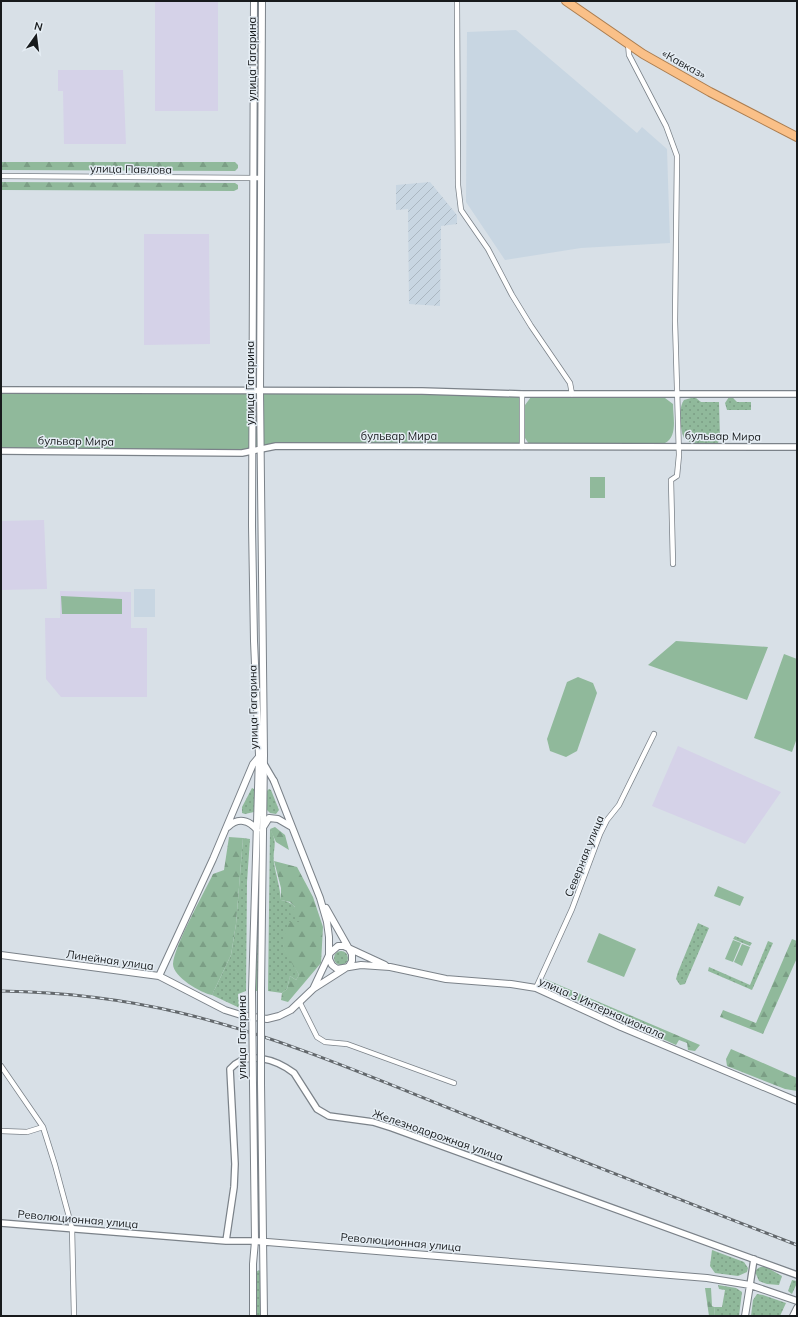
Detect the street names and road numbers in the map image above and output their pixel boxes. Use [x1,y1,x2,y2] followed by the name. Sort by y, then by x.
[245,17,259,101] street label: улица Гагарина
[660,46,709,82] street label: «Кавказ»
[90,161,172,177] street label: улица Павлова
[243,341,257,425] street label: улица Гагарина
[685,428,761,444] street label: бульвар Мира
[361,429,437,443] street label: бульвар Мира
[38,433,114,449] street label: бульвар Мира
[245,665,261,749] street label: улица Гагарина
[561,813,607,899] street label: Северная улица
[65,947,155,973] street label: Линейная улица
[537,974,667,1042] street label: улица 3 Интернационала
[235,995,249,1079] street label: улица Гагарина
[371,1106,505,1164] street label: Железнодорожная улица
[17,1207,139,1231] street label: Революционная улица
[340,1230,462,1254] street label: Революционная улица

